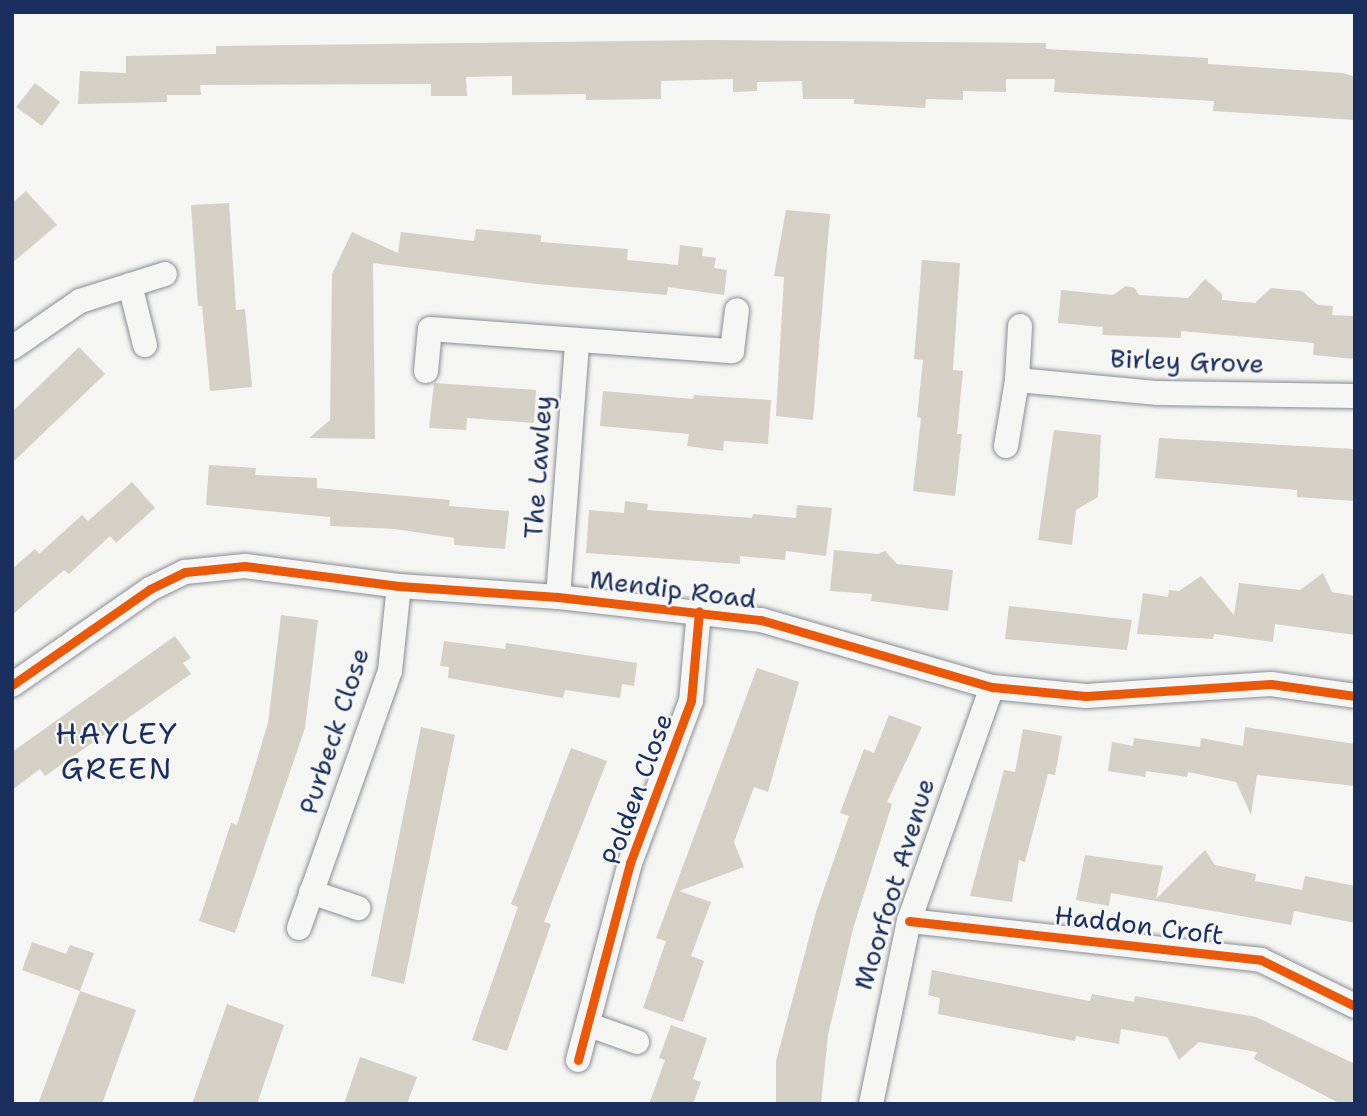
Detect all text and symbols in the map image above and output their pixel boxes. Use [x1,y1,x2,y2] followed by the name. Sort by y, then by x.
[1109,343,1265,379] street label: Birley Grove
[517,394,559,540] street label: The Lawley
[588,563,758,615] street label: Mendip Road
[292,644,376,818] street label: Purbeck Close
[595,709,679,869] street label: Polden Close
[56,716,178,786] district label: HAYLEY GREEN
[847,774,941,994] street label: Moorfoot Avenue
[1053,899,1225,951] street label: Haddon Croft

